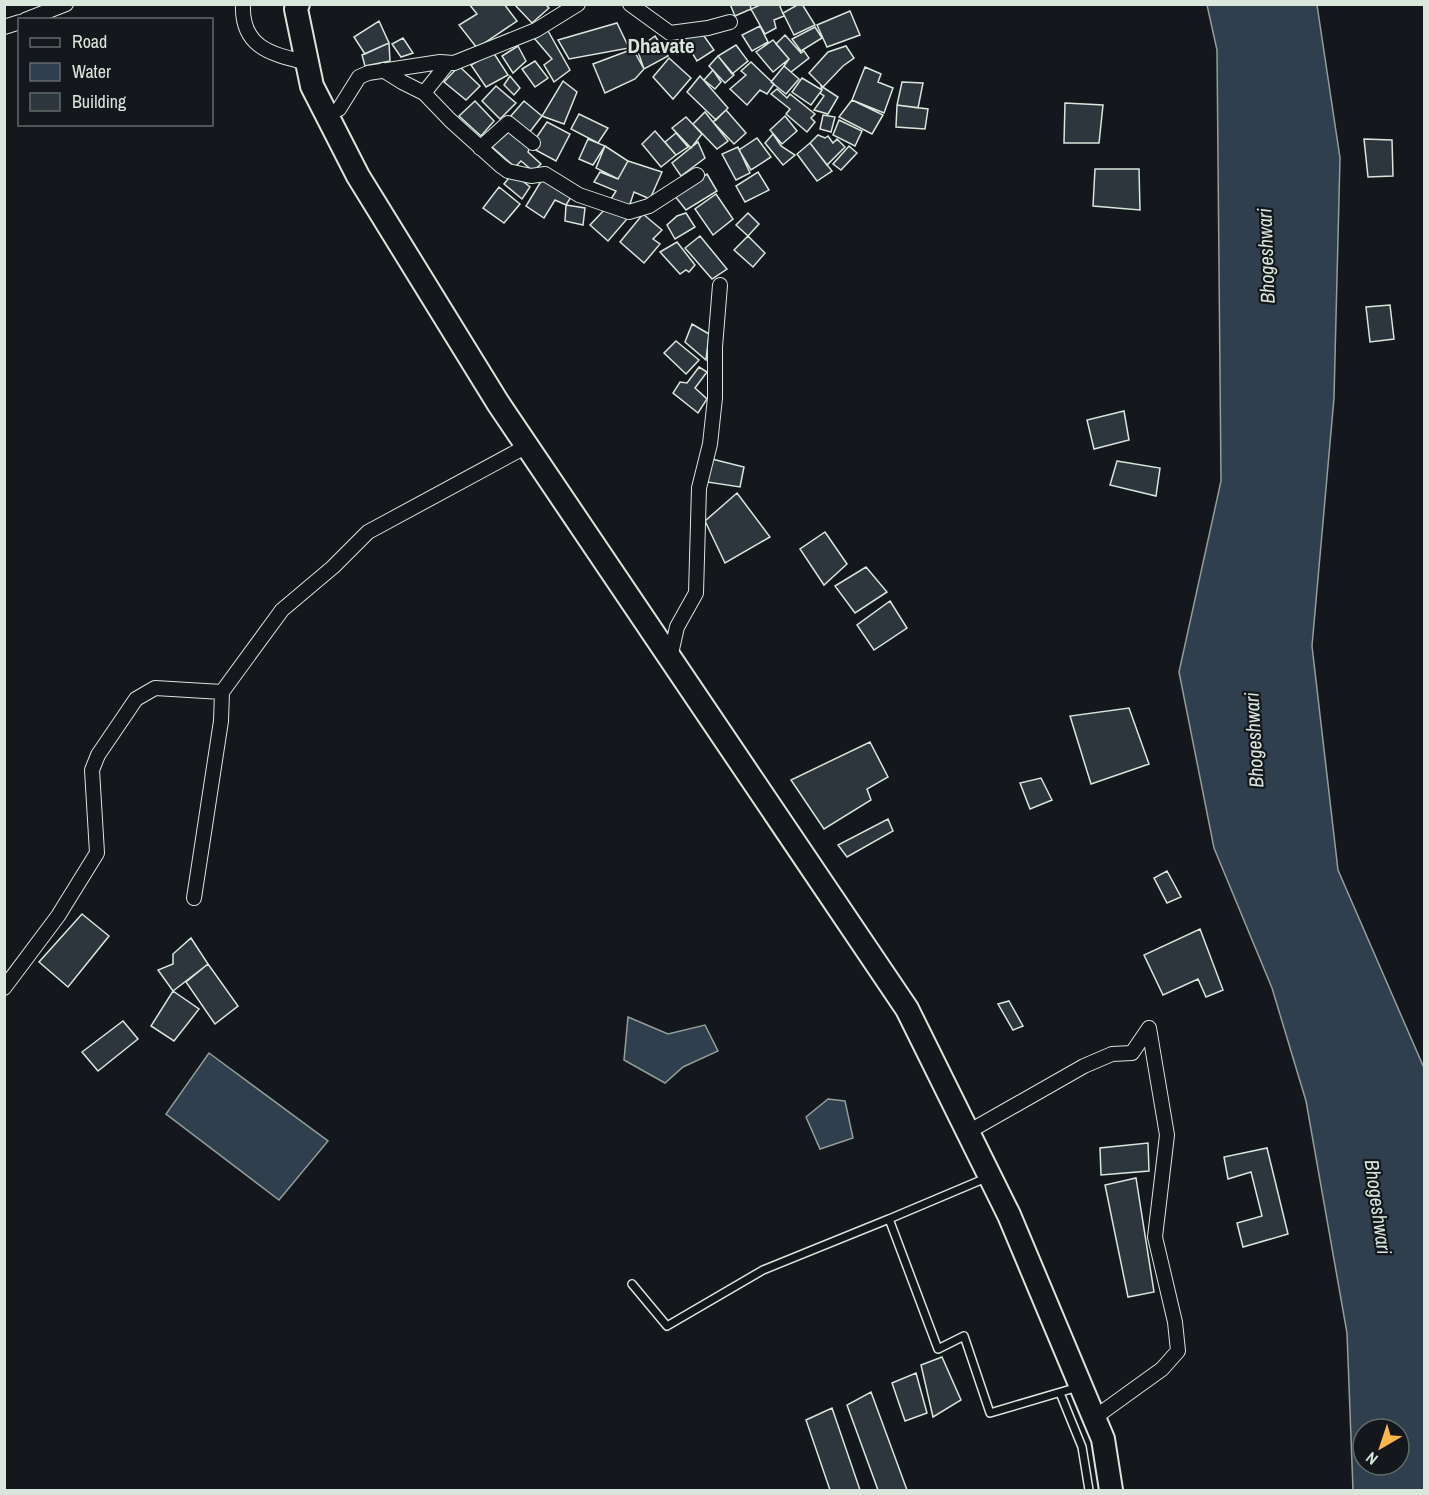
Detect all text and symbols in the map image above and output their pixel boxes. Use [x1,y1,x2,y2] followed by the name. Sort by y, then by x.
[18,18,213,126] legend
[72,29,107,54] text: Road
[628,31,695,60] district label: Dhavate
[72,59,111,84] text: Water
[72,89,127,114] text: Building
[1250,207,1281,304] water label: Bhogeshwari
[1237,691,1269,789] water label: Bhogeshwari
[1358,1158,1399,1257] water label: Bhogeshwari
[1351,1417,1411,1477] north arrow
[1361,1447,1382,1470] text: N

